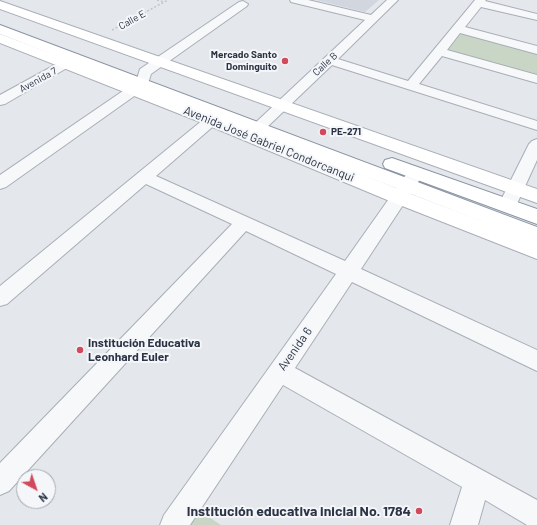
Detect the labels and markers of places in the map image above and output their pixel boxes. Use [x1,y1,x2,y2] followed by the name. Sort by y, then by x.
[211,49,277,72] place label: Mercado Santo Dominguito
[280,56,290,66] marker: Mercado Santo Dominguito
[331,126,361,138] place label: PE-271
[318,127,328,137] marker: PE-271
[88,336,200,364] place label: Institución Educativa Leonhard Euler
[75,345,85,355] marker: Institución Educativa Leonhard Euler
[187,503,411,519] place label: Institución educativa inicial No. 1784
[414,506,424,516] marker: Institución educativa inicial No. 1784

